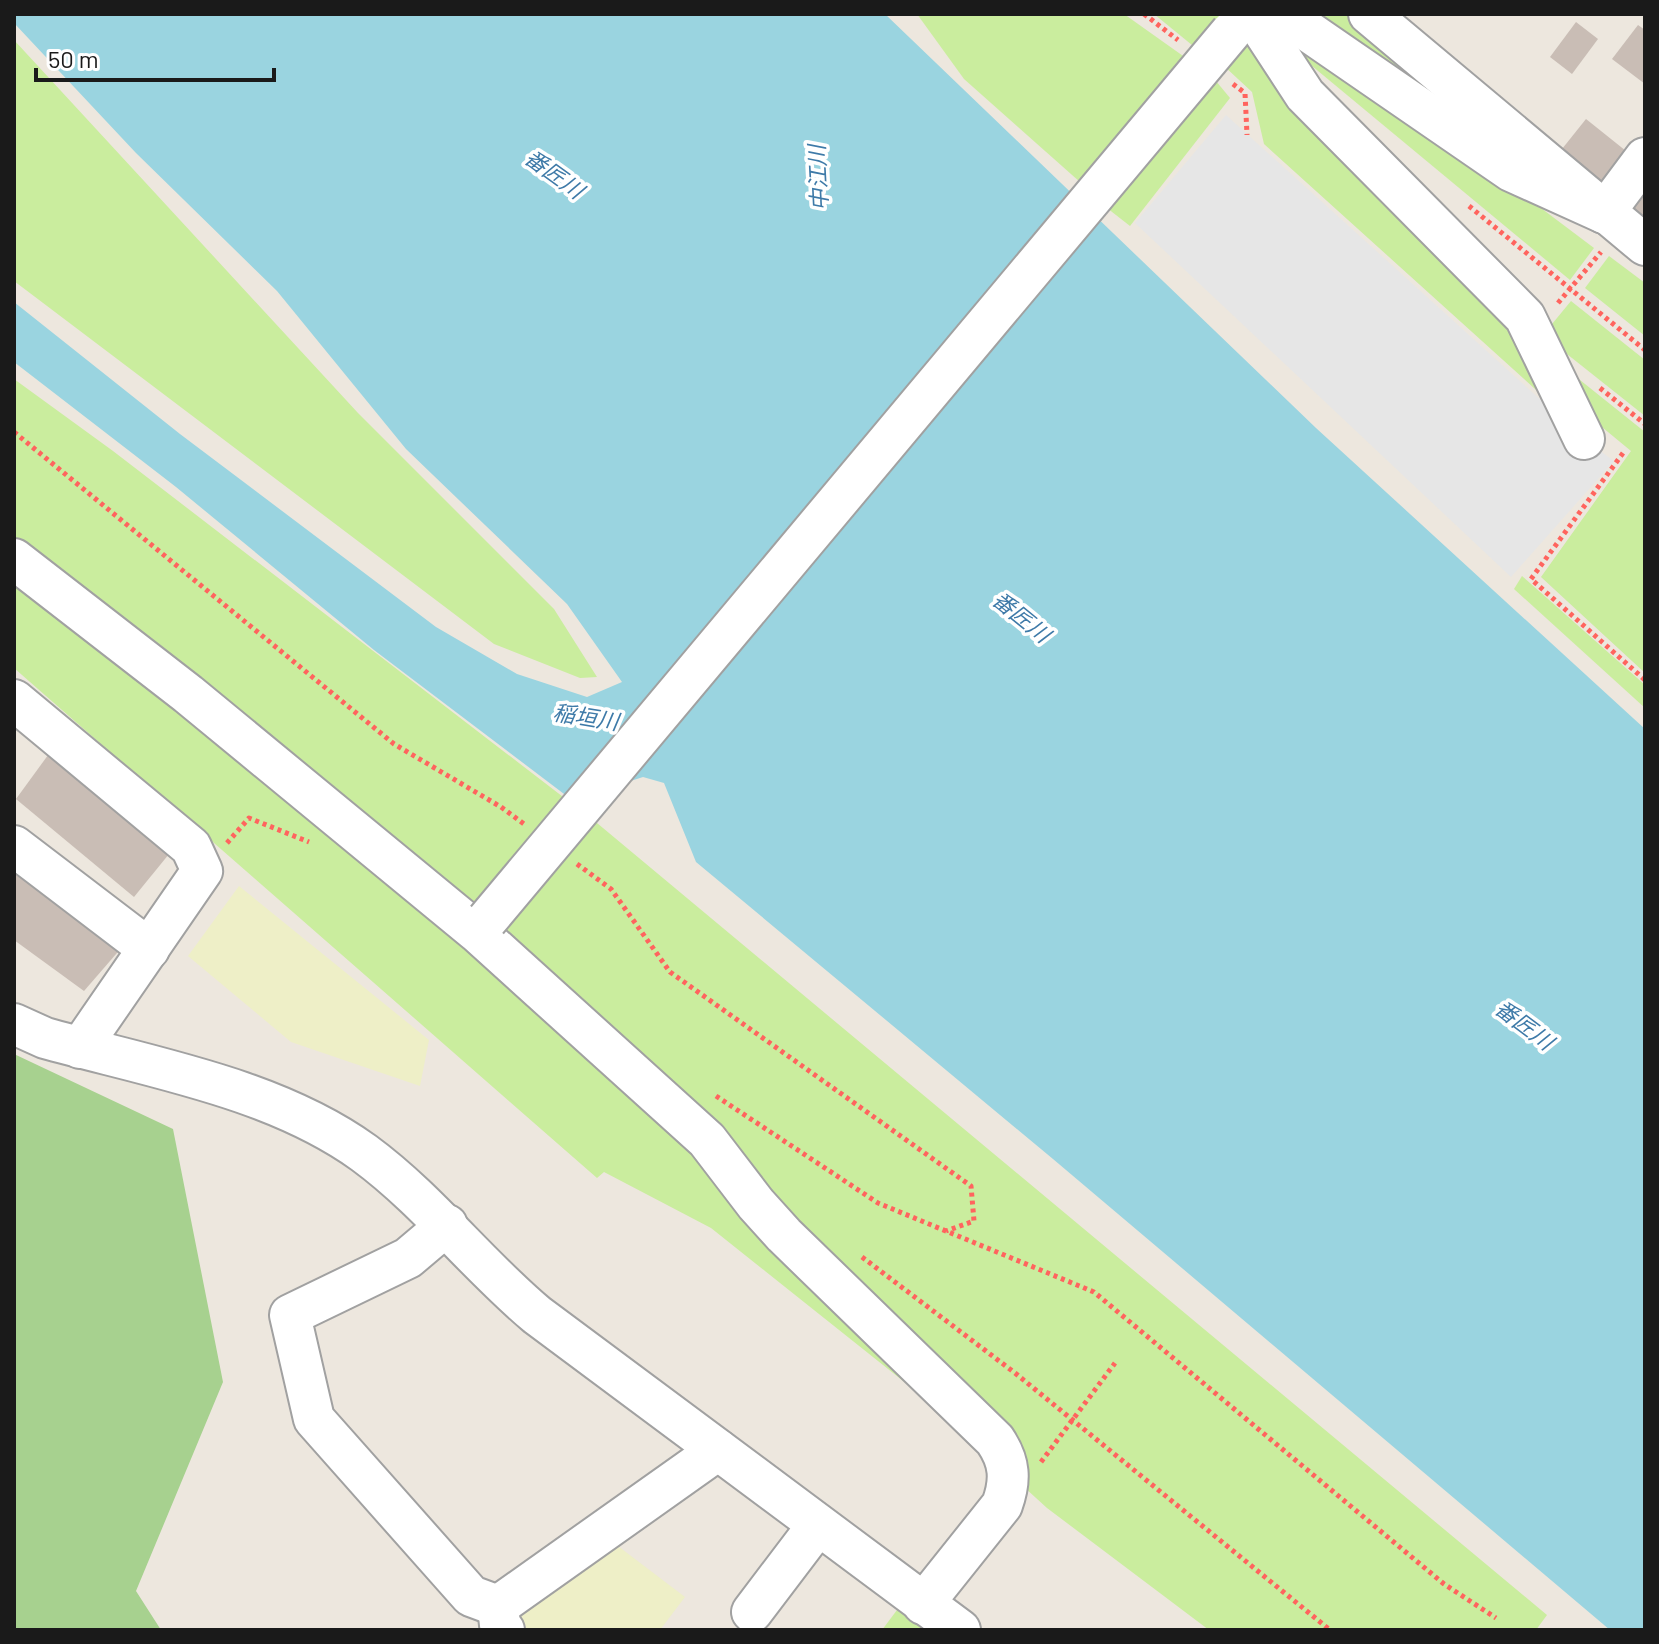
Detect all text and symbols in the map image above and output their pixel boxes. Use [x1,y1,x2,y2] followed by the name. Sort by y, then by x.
[36,32,274,82] scale bar
[48,44,99,73] text: 50 m
[802,142,832,212] water label: 中江川
[521,143,591,204] water label: 番匠川
[988,585,1057,648] water label: 番匠川
[551,698,623,734] water label: 稲垣川
[1491,994,1561,1055] water label: 番匠川

